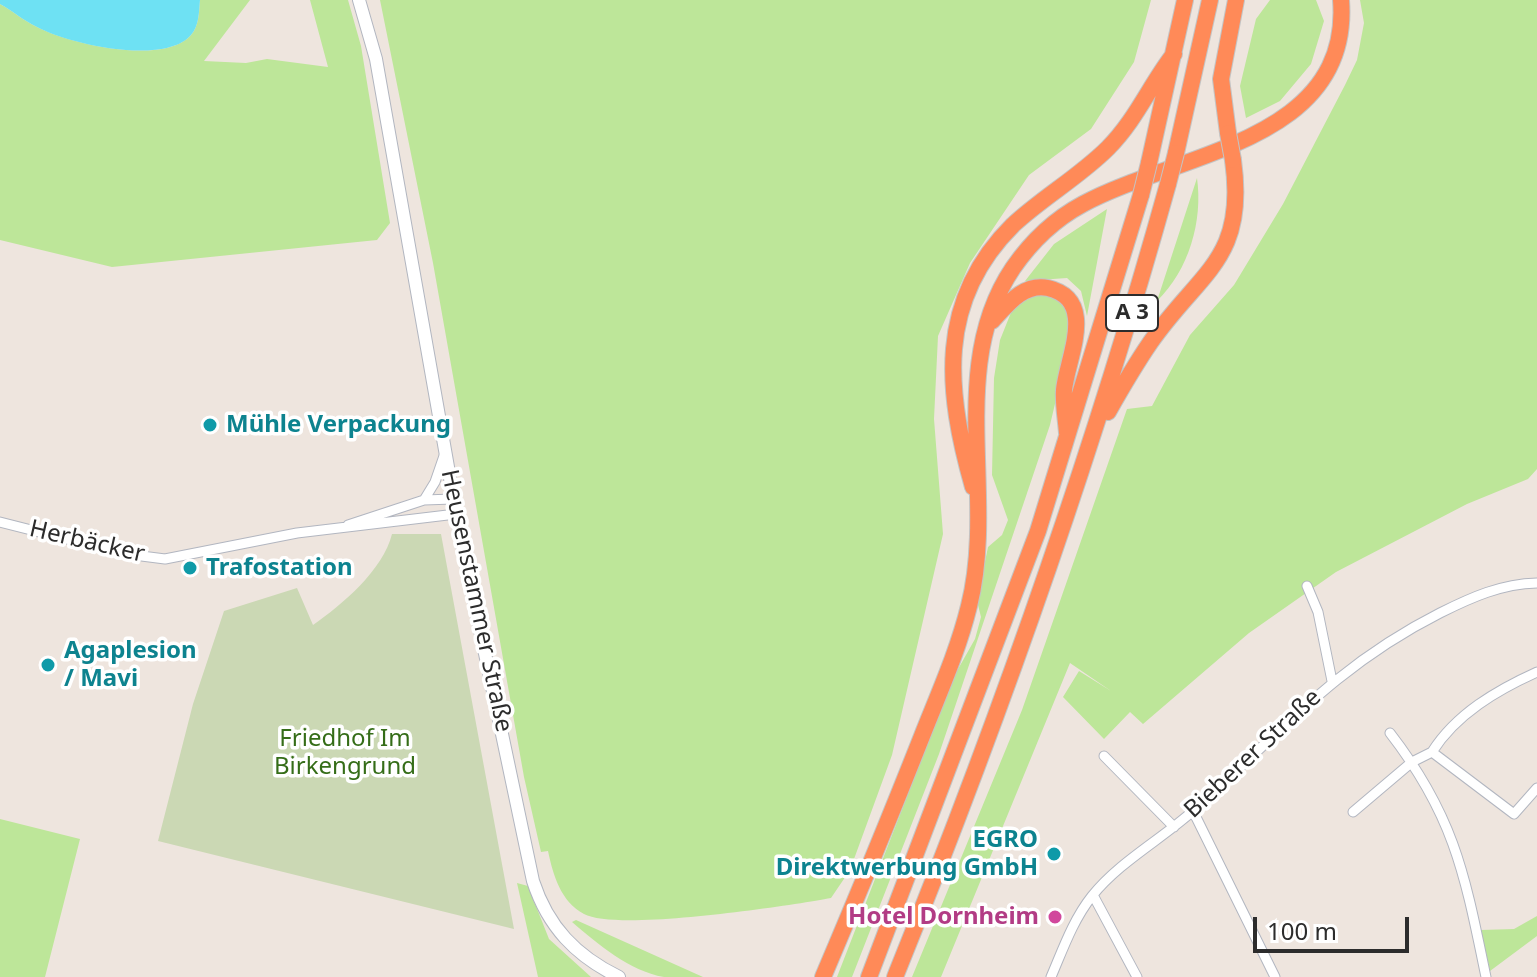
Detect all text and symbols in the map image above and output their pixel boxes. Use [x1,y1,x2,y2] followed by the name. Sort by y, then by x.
[1106,295,1158,331] road number: A 3
[226,411,451,439] place label: Mühle Verpackung
[201,416,219,434] marker: Mühle Verpackung
[434,467,518,735] street label: Heusenstammer Straße
[27,515,147,569] street label: Herbäcker
[206,554,353,582] place label: Trafostation
[181,559,199,577] marker: Trafostation
[64,637,197,693] place label: Agaplesion / Mavi
[39,656,57,674] marker: Agaplesion / Mavi
[1179,683,1327,825] street label: Bieberer Straße
[274,725,416,781] park label: Friedhof Im Birkengrund
[776,826,1038,882] place label: EGRO Direktwerbung GmbH
[1045,845,1063,863] marker: EGRO Direktwerbung GmbH
[1257,901,1413,951] scale bar
[848,903,1039,931] place label: Hotel Dornheim
[1046,908,1064,926] marker: Hotel Dornheim
[1267,914,1337,947] text: 100 m

